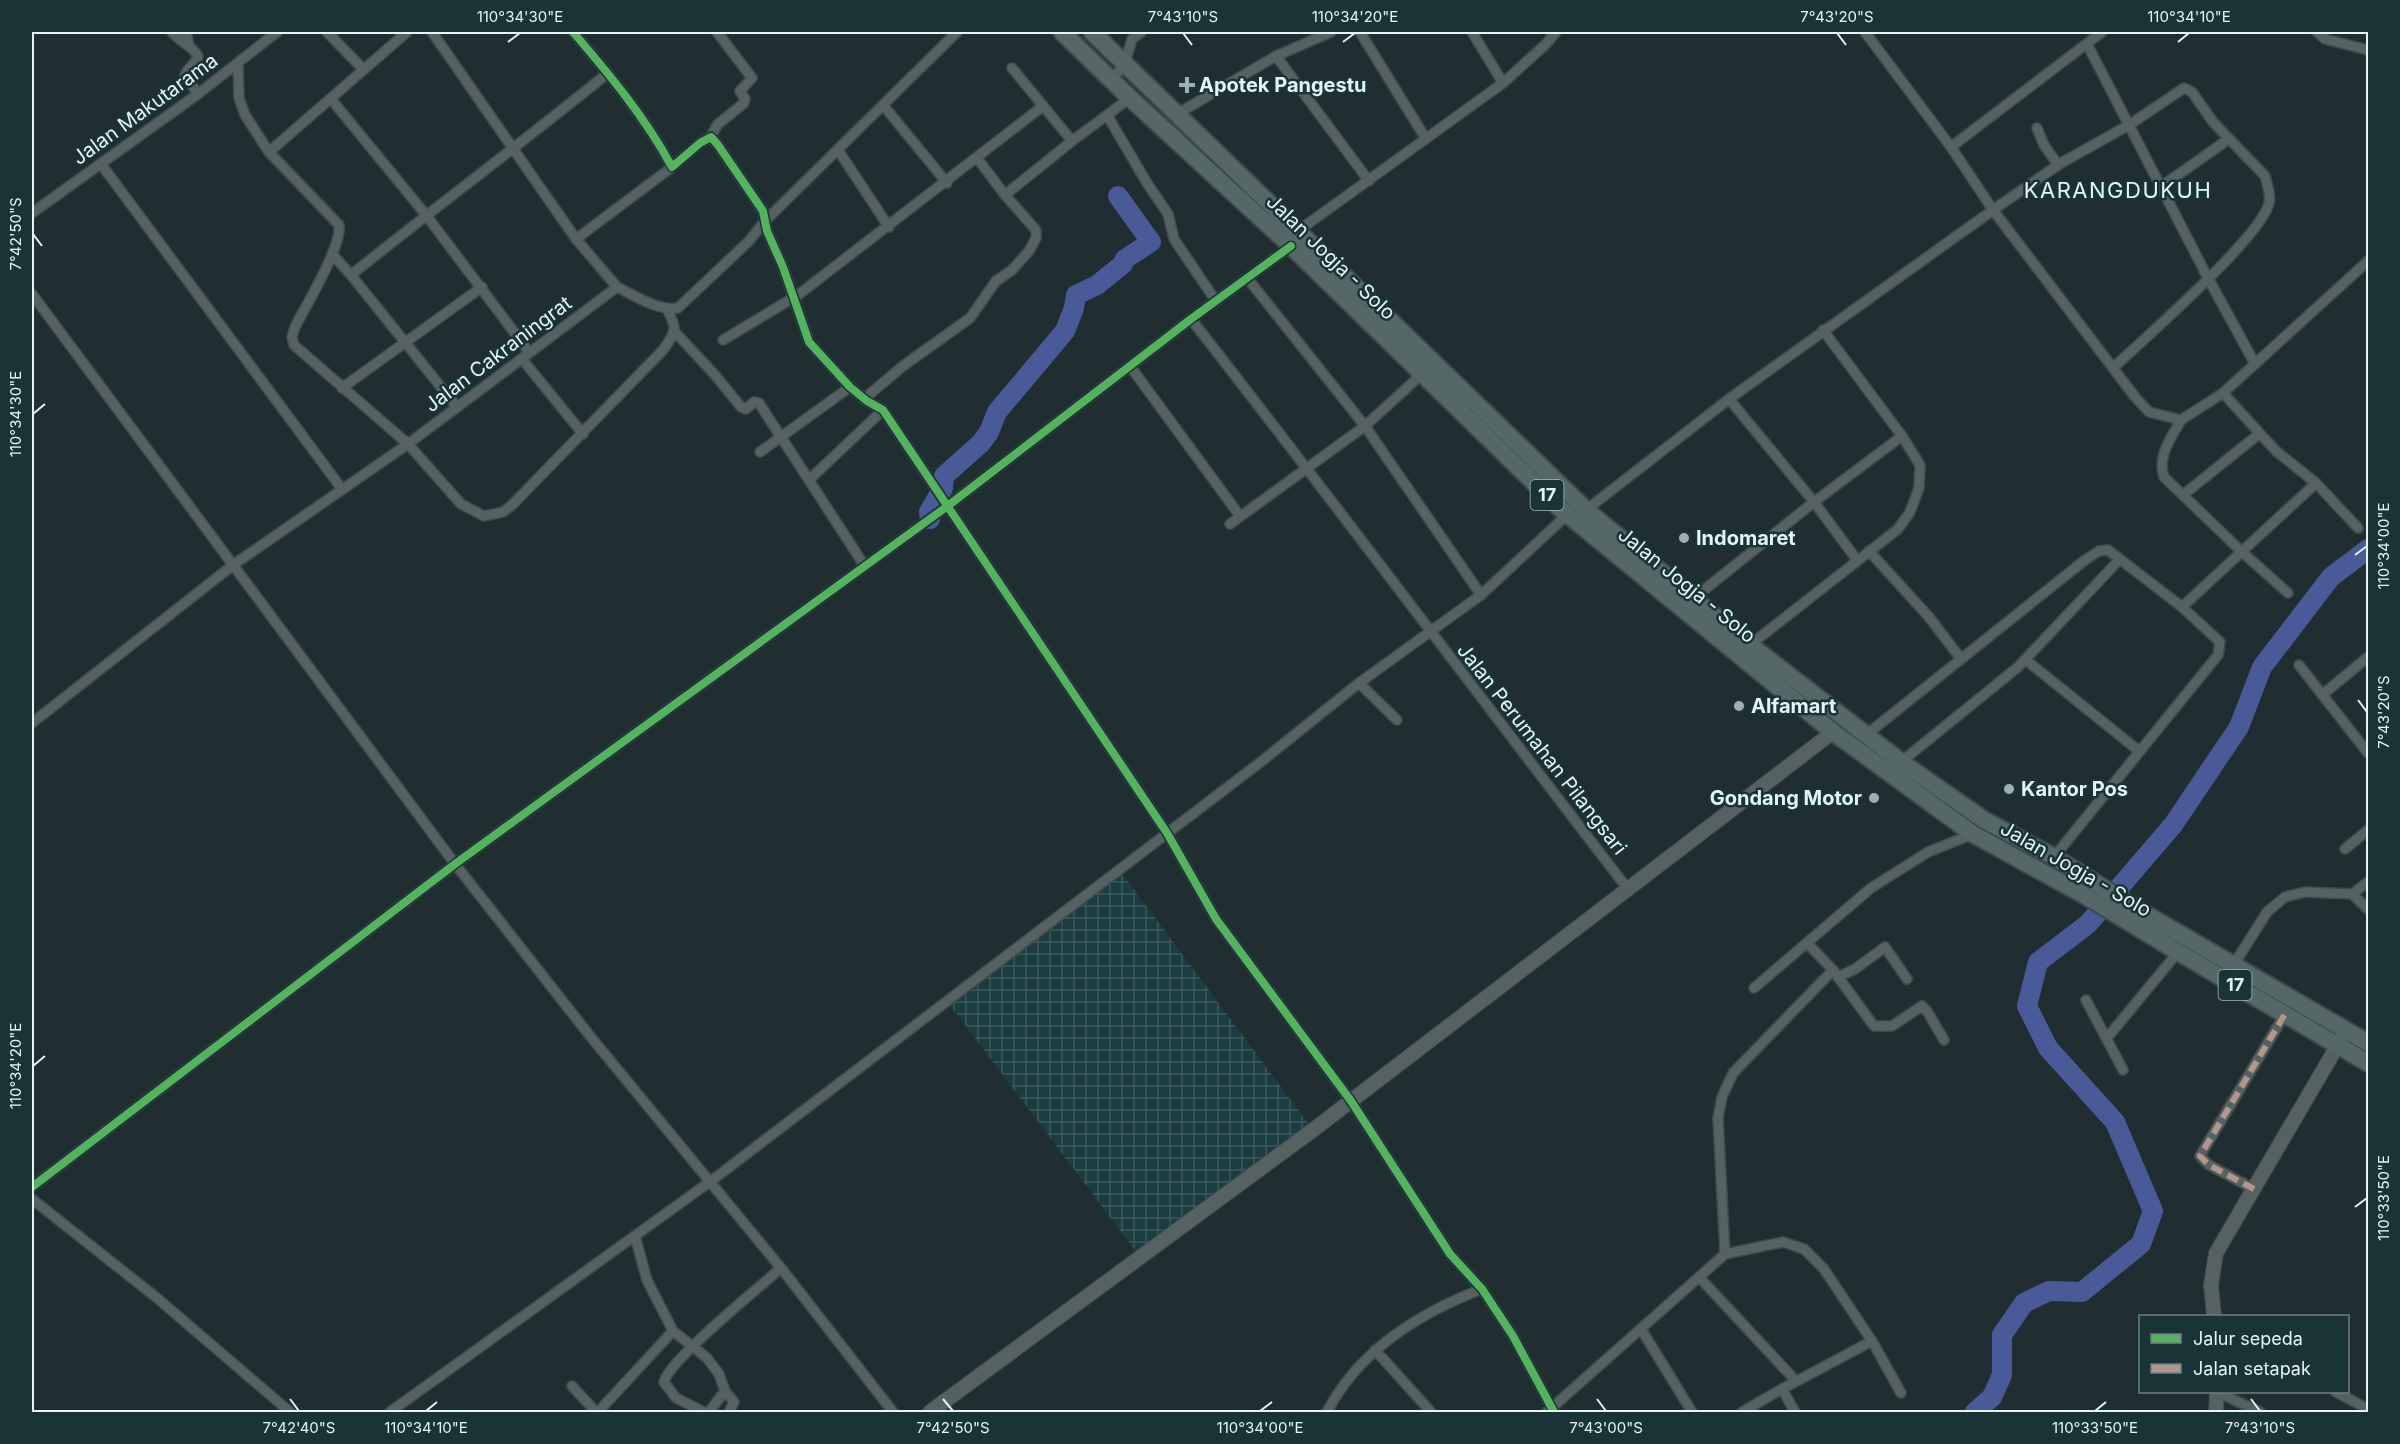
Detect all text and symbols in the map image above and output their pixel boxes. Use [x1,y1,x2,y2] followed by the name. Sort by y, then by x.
[477,7,563,26] text: 110°34'30"E
[1148,7,1218,26] text: 7°43'10"S
[1312,7,1398,26] text: 110°34'20"E
[1800,7,1874,26] text: 7°43'20"S
[2147,7,2231,26] text: 110°34'10"E
[68,48,222,170] street label: Jalan Makutarama
[1199,73,1366,97] place label: Apotek Pangestu
[1180,78,1194,92] marker: Apotek Pangestu
[2024,177,2212,203] district label: KARANGDUKUH
[1262,189,1400,325] street label: Jalan Jogja - Solo
[6,197,25,271] text: 7°42'50"S
[420,291,577,417] street label: Jalan Cakraningrat
[6,371,25,457] text: 110°34'30"E
[1530,480,1564,510] road number: 17
[2374,503,2393,589] text: 110°34'00"E
[1613,522,1761,648] street label: Jalan Jogja - Solo
[1696,526,1796,550] place label: Indomaret
[1677,531,1691,545] marker: Indomaret
[1452,639,1632,859] street label: Jalan Perumahan Pilangsari
[2374,675,2393,749] text: 7°43'20"S
[1751,694,1836,718] place label: Alfamart
[1732,699,1746,713] marker: Alfamart
[2021,777,2128,801] place label: Kantor Pos
[2002,782,2016,796] marker: Kantor Pos
[1710,786,1862,810] place label: Gondang Motor
[1867,791,1881,805] marker: Gondang Motor
[1996,816,2156,922] street label: Jalan Jogja - Solo
[2218,970,2252,1000] road number: 17
[6,1023,25,1109] text: 110°34'20"E
[2374,1155,2393,1241] text: 110°33'50"E
[2139,1315,2349,1393] legend
[2193,1328,2303,1349] text: Jalur sepeda
[2193,1358,2311,1379] text: Jalan setapak
[263,1418,335,1437] text: 7°42'40"S
[384,1418,468,1437] text: 110°34'10"E
[916,1418,990,1437] text: 7°42'50"S
[1217,1418,1303,1437] text: 110°34'00"E
[1569,1418,1643,1437] text: 7°43'00"S
[2052,1418,2138,1437] text: 110°33'50"E
[2225,1418,2295,1437] text: 7°43'10"S

